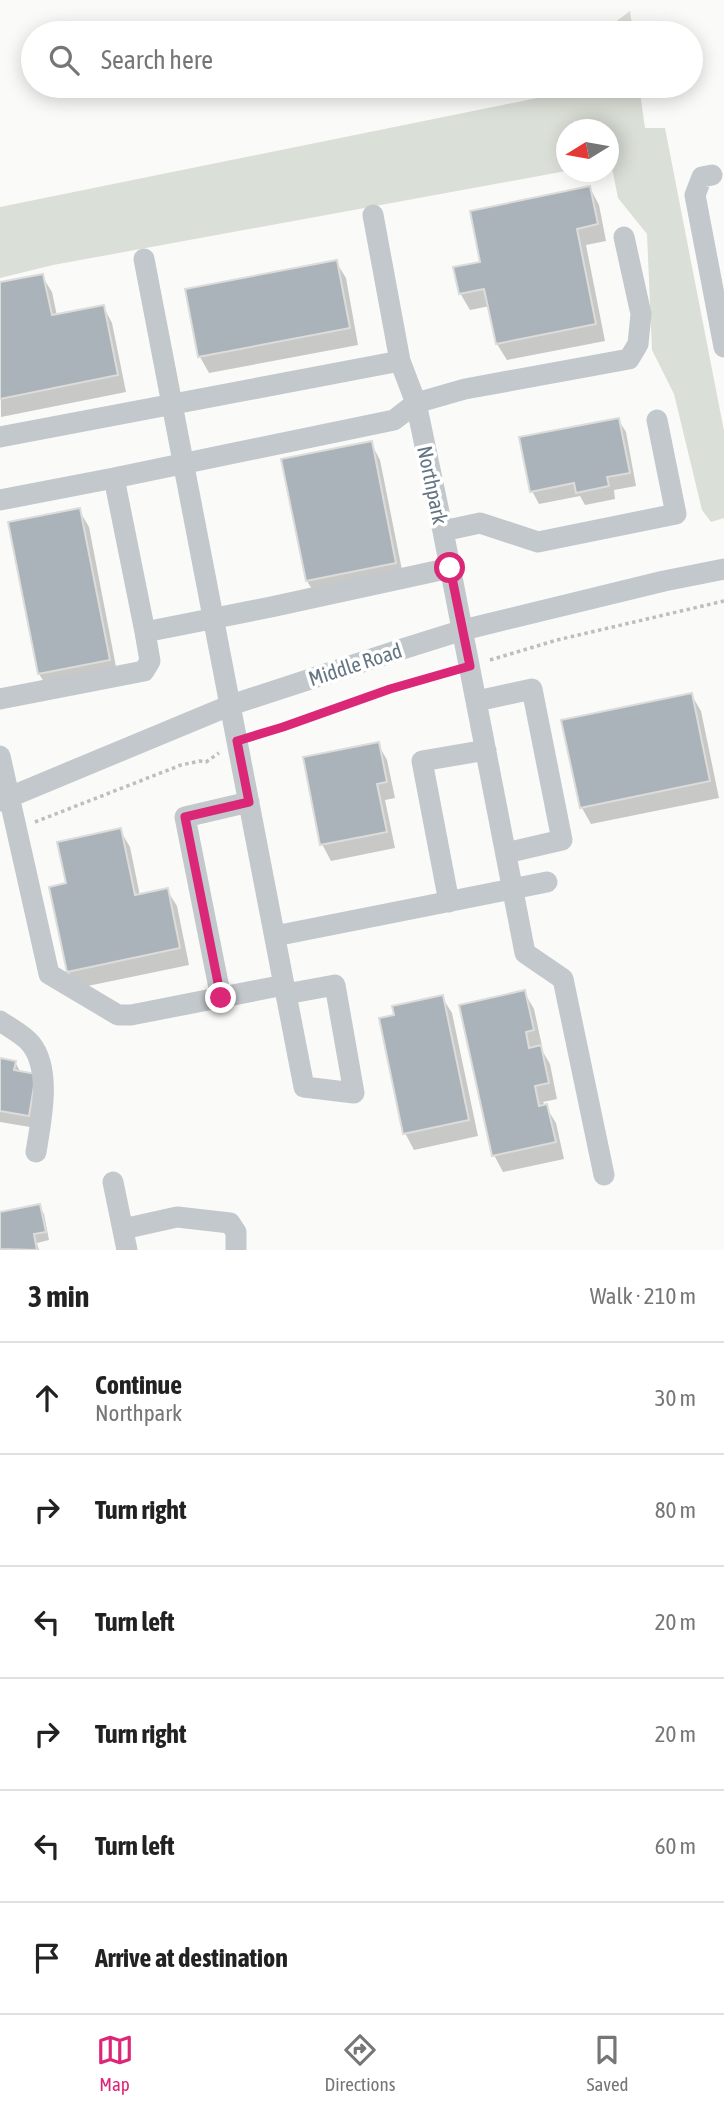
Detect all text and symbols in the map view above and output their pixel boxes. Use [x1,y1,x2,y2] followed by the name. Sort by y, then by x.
[21,21,703,98] search box
[45,41,83,79] icon: search
[101,45,213,75] text: Search here
[556,119,619,182] north arrow
[413,444,453,526] street label: Northpark
[434,552,465,583] route start
[305,638,405,690] street label: Middle Road
[205,982,236,1013] route end
[28,1279,89,1313] text: 3 min
[590,1283,696,1309] text: Walk · 210 m
[95,1370,182,1400] text: Continue
[28,1379,66,1417] icon: ahead
[655,1385,696,1411] text: 30 m
[95,1400,182,1426] text: Northpark
[28,1491,66,1529] icon: right
[95,1495,186,1525] text: Turn right
[655,1497,696,1523] text: 80 m
[28,1603,66,1641] icon: left
[95,1607,175,1637] text: Turn left
[655,1609,696,1635] text: 20 m
[28,1715,66,1753] icon: right
[95,1719,186,1749] text: Turn right
[655,1721,696,1747] text: 20 m
[28,1827,66,1865] icon: left
[95,1831,175,1861] text: Turn left
[655,1833,696,1859] text: 60 m
[28,1939,66,1977] icon: arrive
[95,1943,288,1973] text: Arrive at destination
[96,2031,134,2095] tab: Map
[325,2031,395,2095] tab: Directions
[586,2031,628,2095] tab: Saved

